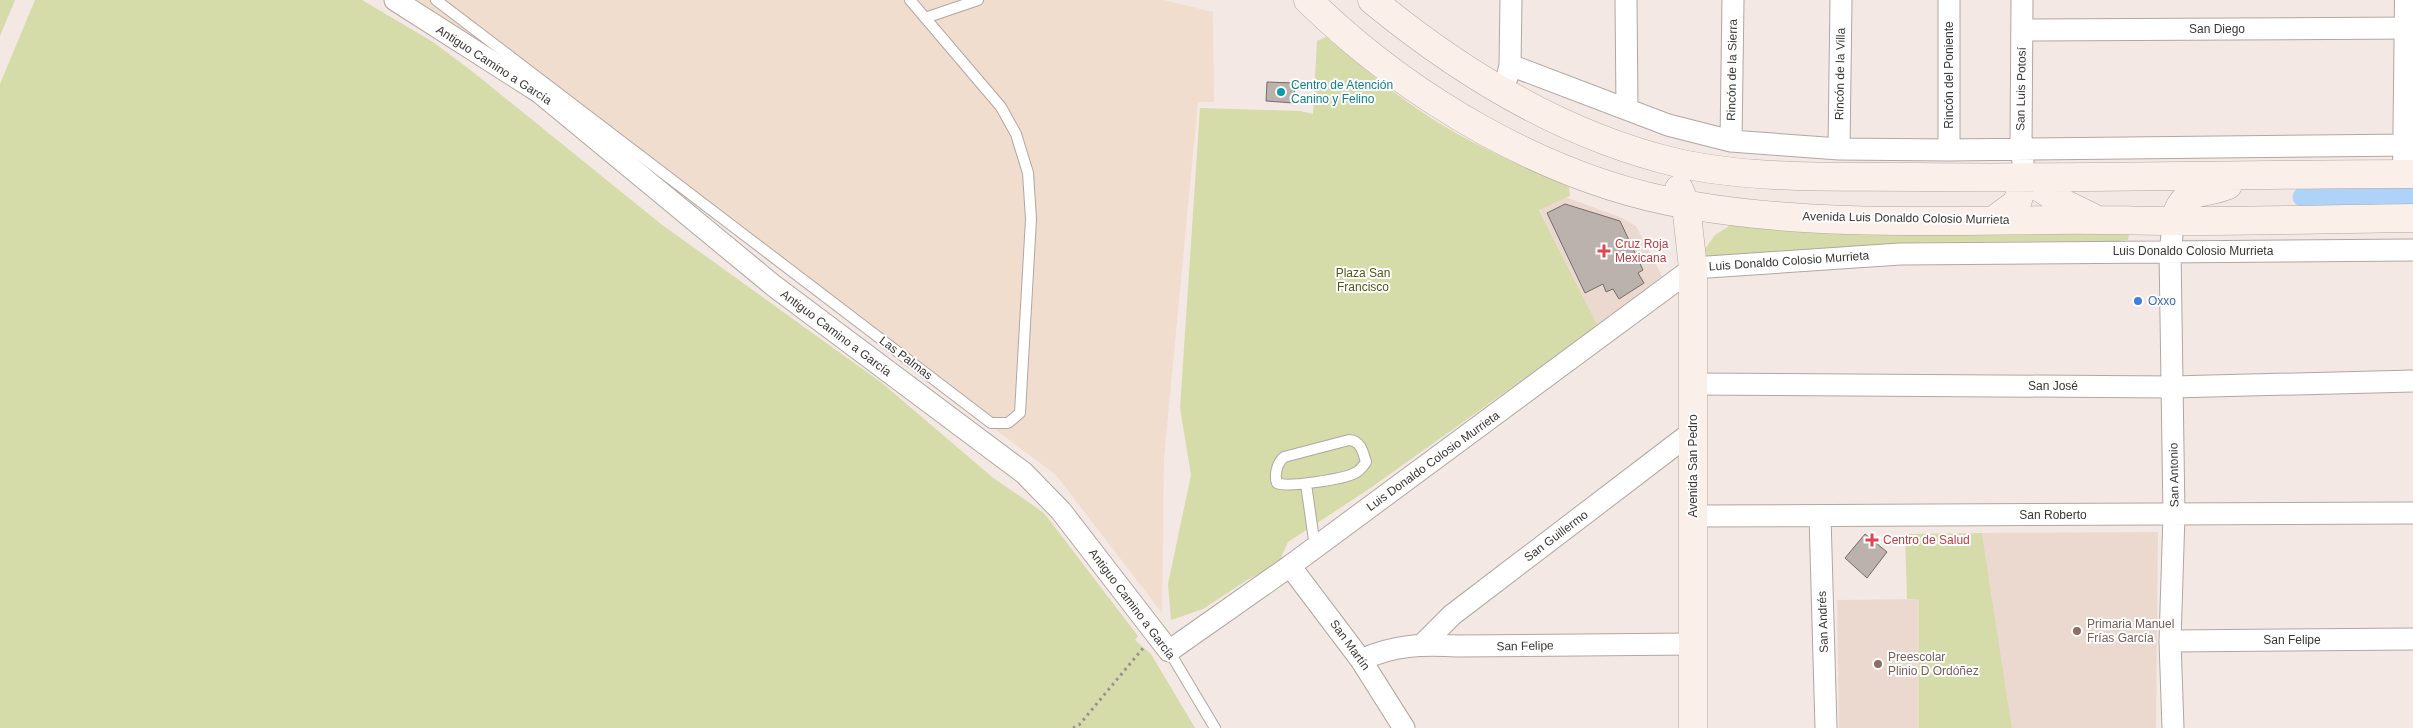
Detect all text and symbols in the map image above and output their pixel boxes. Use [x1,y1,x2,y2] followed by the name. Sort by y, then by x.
[1724,19,1740,121] street label: Rincón de la Sierra
[1942,21,1956,129] street label: Rincón del Poniente
[434,22,555,108] street label: Antiguo Camino a García
[2189,22,2245,36] street label: San Diego
[1832,27,1848,120] street label: Rincón de la Villa
[2013,46,2029,131] street label: San Luis Potosí
[1291,78,1393,106] place label: Centro de Atención Canino y Felino
[1275,86,1287,98] marker: Centro de Atención Canino y Felino
[1802,209,2010,227] street label: Avenida Luis Donaldo Colosio Murrieta
[1615,237,1669,265] place label: Cruz Roja Mexicana
[1597,244,1611,258] marker: Cruz Roja Mexicana
[2113,244,2274,258] street label: Luis Donaldo Colosio Murrieta
[1708,248,1870,274] street label: Luis Donaldo Colosio Murrieta
[1336,266,1390,294] park label: Plaza San Francisco
[778,287,894,379] street label: Antiguo Camino a García
[2148,294,2176,308] place label: Oxxo
[2132,295,2144,307] marker: Oxxo
[877,334,935,382] street label: Las Palmas
[2028,379,2078,393] street label: San José
[1364,408,1502,514] street label: Luis Donaldo Colosio Murrieta
[1686,414,1700,518] street label: Avenida San Pedro
[2166,442,2182,507] street label: San Antonio
[1521,507,1591,564] street label: San Guillermo
[2019,508,2087,522] street label: San Roberto
[1865,533,1879,547] marker: Centro de Salud
[1883,533,1970,547] place label: Centro de Salud
[1086,546,1178,662] street label: Antiguo Camino a García
[1815,591,1831,653] street label: San Andrés
[1327,617,1373,673] street label: San Martín
[2087,617,2174,645] place label: Primaria Manuel Frías García
[2071,625,2083,637] marker: Primaria Manuel Frías García
[2263,633,2321,647] street label: San Felipe
[1496,638,1554,653] street label: San Felipe
[1888,650,1979,678] place label: Preescolar Plinio D Ordóñez
[1872,658,1884,670] marker: Preescolar Plinio D Ordóñez

